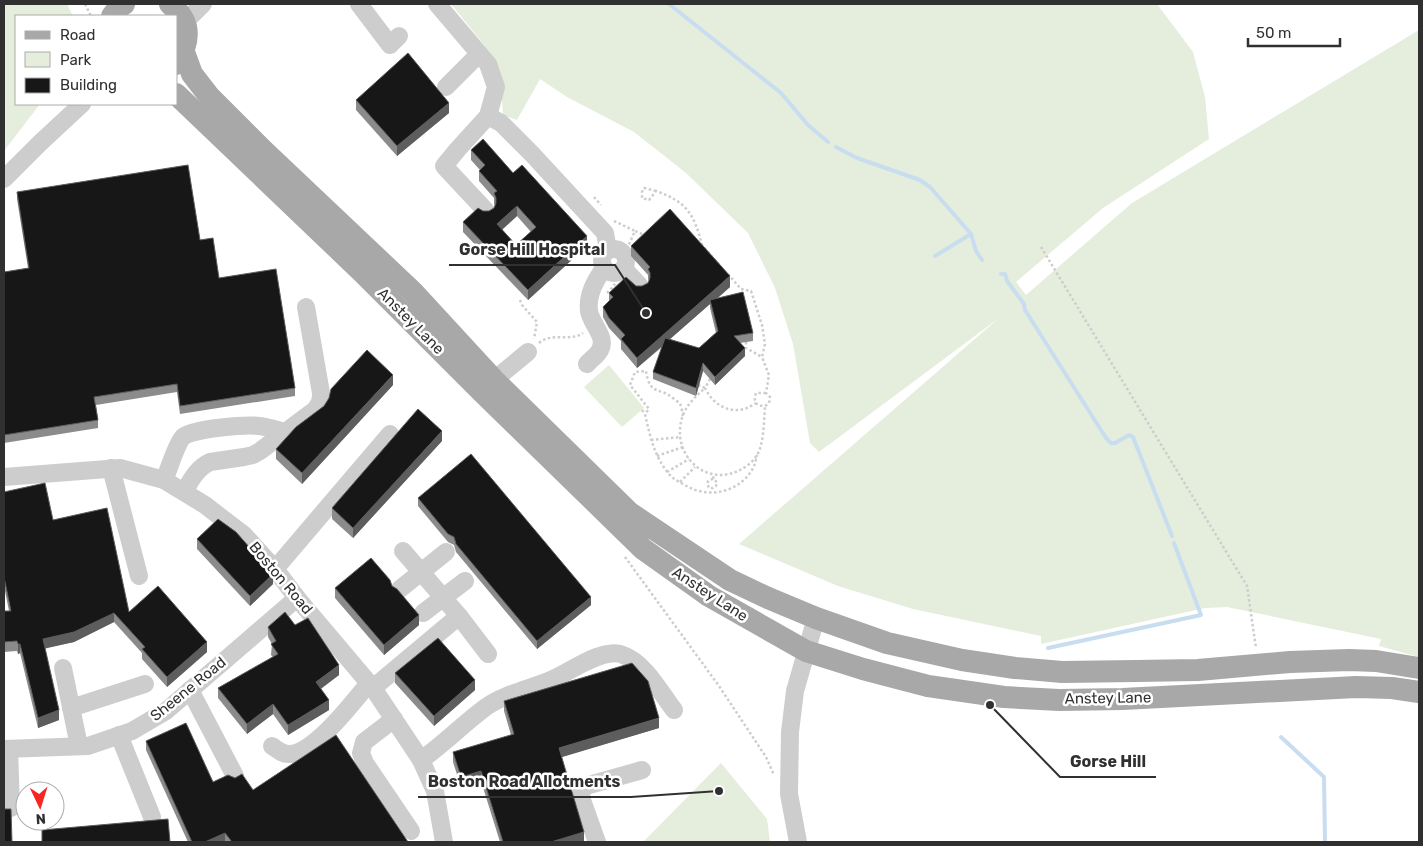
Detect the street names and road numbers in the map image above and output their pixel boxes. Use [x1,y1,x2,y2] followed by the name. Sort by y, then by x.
[374,284,448,358] street label: Anstey Lane
[245,538,317,618] street label: Boston Road
[669,563,751,625] street label: Anstey Lane
[147,653,229,725] street label: Sheene Road
[1065,688,1151,708] street label: Anstey Lane

